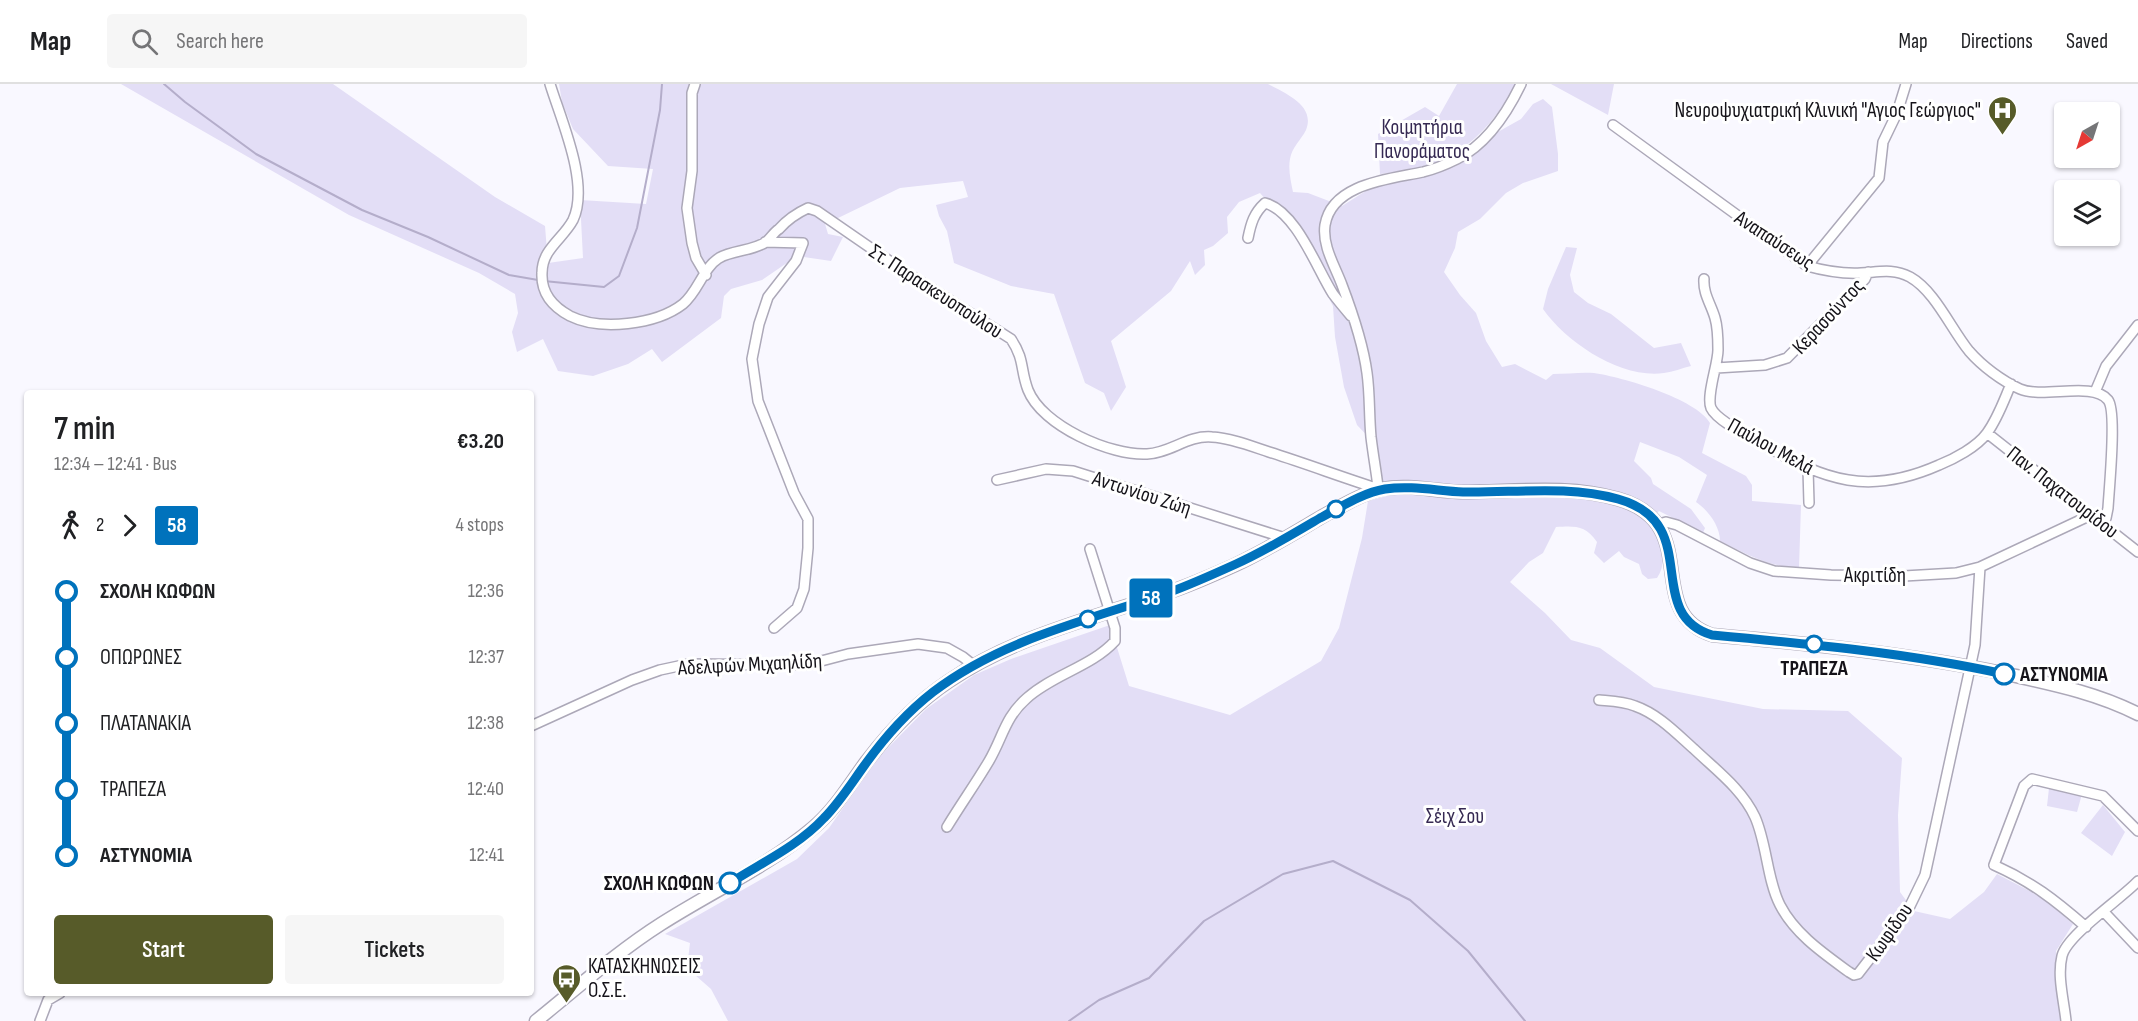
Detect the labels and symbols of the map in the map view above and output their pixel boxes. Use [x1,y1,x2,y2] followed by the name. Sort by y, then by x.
[1986,94,2018,136] hospital icon: Νευροψυχιατρική Κλινική "Αγιος Γεώργιος"
[1675,98,1981,123] place label: Νευροψυχιατρική Κλινική "Αγιος Γεώργιος"
[2054,102,2120,168] north arrow
[1374,115,1470,164] park label: Κοιμητήρια Πανοράματος
[1729,205,1819,275] street label: Αναπαύσεως
[864,239,1007,344] street label: Στ. Παρασκευοπούλου
[1787,273,1870,359] street label: Κερασούντος
[1723,413,1818,480] street label: Παύλου Μελά
[2002,441,2124,544] street label: Παν. Παχατουρίδου
[1088,465,1194,521] street label: Αντωνίου Ζώη
[1327,500,1345,518] unlabelled marker
[1843,563,1906,588] street label: Ακριτίδη
[1124,578,1178,618] line badge: 58
[1079,610,1097,628] unlabelled marker
[1805,635,1823,653] marker: ΤΡΑΠΕΖΑ
[676,648,823,681] street label: Αδελφών Μιχαηλίδη
[1780,656,1849,681] place label: ΤΡΑΠΕΖΑ
[2019,662,2109,687] place label: ΑΣΤΥΝΟΜΙΑ
[1993,663,2015,685] marker: ΑΣΤΥΝΟΜΙΑ
[1426,804,1484,829] park label: Σέιχ Σου
[604,871,714,896] place label: ΣΧΟΛΗ ΚΩΦΩΝ
[719,872,741,894] marker: ΣΧΟΛΗ ΚΩΦΩΝ
[1860,898,1918,966] street label: Κωφίδου
[588,954,701,1003] place label: ΚΑΤΑΣΚΗΝΩΣΕΙΣ Ο.Σ.Ε.
[551,962,583,1004] bus stop icon: ΚΑΤΑΣΚΗΝΩΣΕΙΣ Ο.Σ.Ε.

